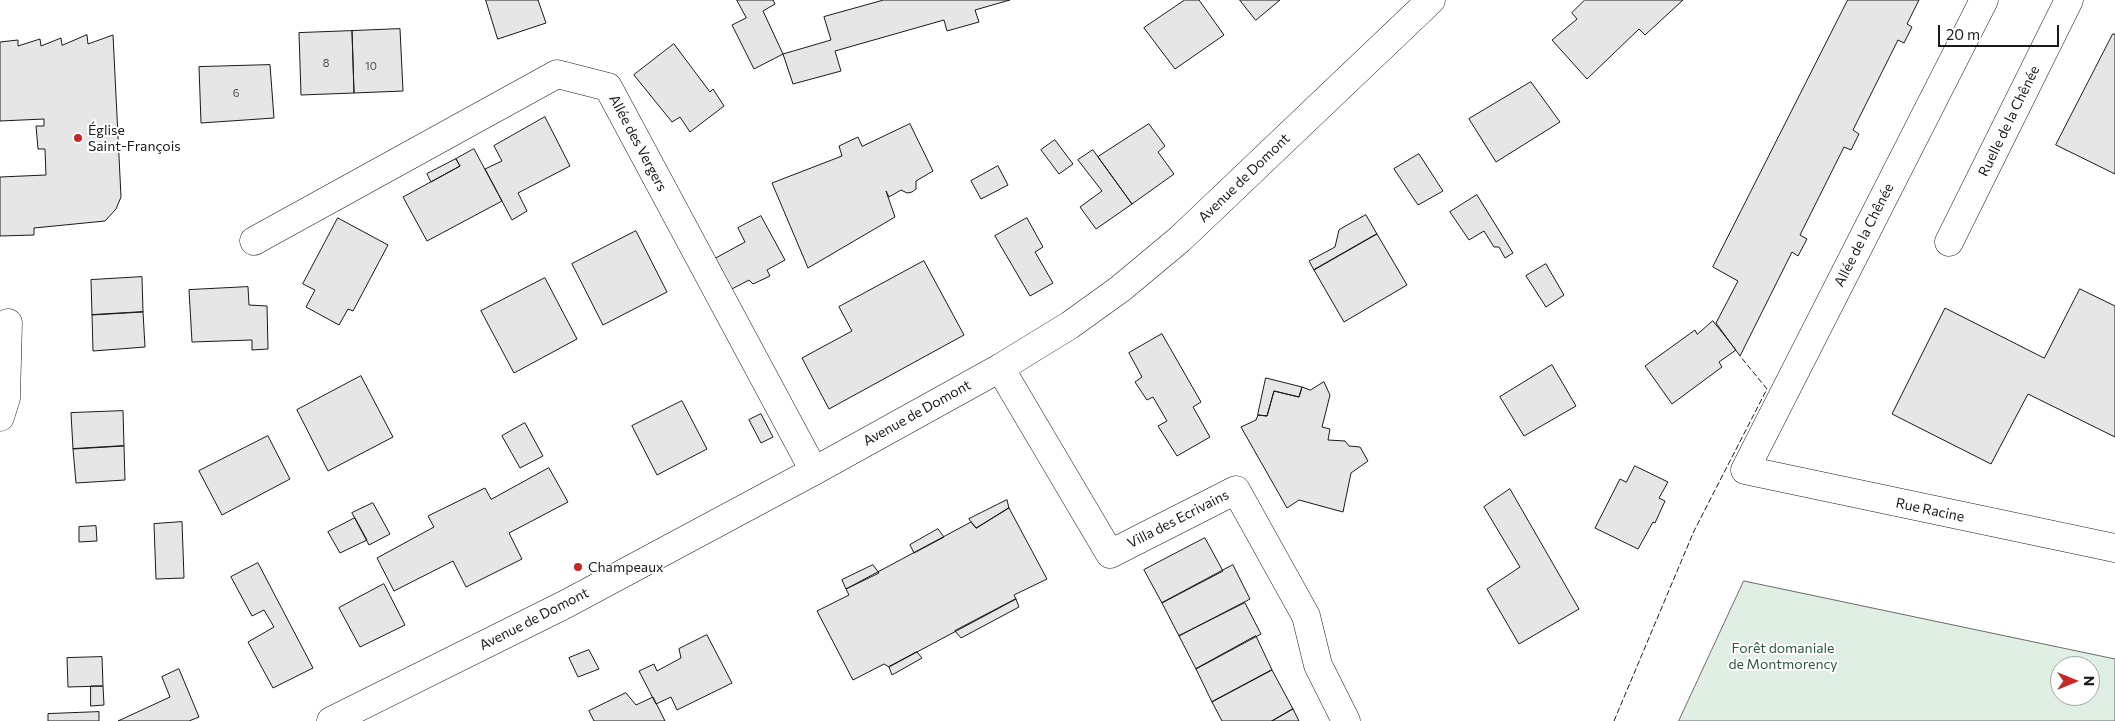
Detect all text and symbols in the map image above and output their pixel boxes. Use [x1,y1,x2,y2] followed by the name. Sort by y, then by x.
[1940,15,2061,47] scale bar
[1946,25,1980,43] text: 20 m
[323,56,329,70] house number: 8
[365,59,377,73] house number: 10
[1975,63,2043,179] street label: Ruelle de la Chênée
[233,86,239,100] house number: 6
[605,92,671,194] street label: Allée des Vergers
[88,122,181,154] place label: Église Saint-François
[1195,130,1293,226] street label: Avenue de Domont
[72,132,84,144] marker: Église Saint-François
[1831,181,1897,289] street label: Allée de la Chênée
[860,376,974,450] street label: Avenue de Domont
[1124,486,1232,552] street label: Villa des Ecrivains
[1894,495,1966,525] street label: Rue Racine
[588,559,663,575] place label: Champeaux
[572,561,584,573] marker: Champeaux
[476,584,592,654] street label: Avenue de Domont
[1728,640,1838,672] park label: Forêt domaniale de Montmorency
[2050,656,2100,706] north arrow
[2081,676,2098,686] text: N

